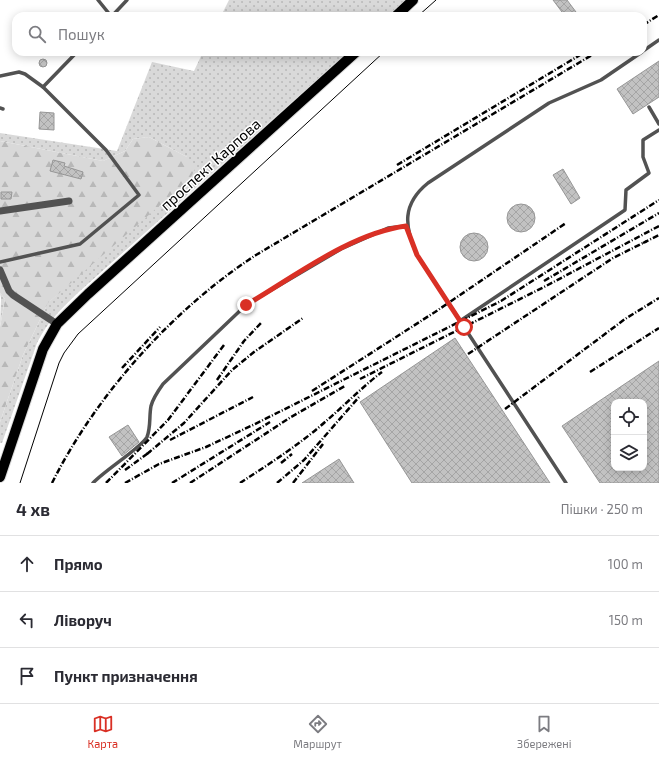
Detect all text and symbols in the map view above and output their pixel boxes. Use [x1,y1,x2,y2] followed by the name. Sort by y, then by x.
[12,12,647,56] search box
[26,23,48,45] icon: search
[58,25,105,43] text: Пошук
[156,114,264,214] street label: проспект Карпова
[237,296,255,314] route end
[455,318,473,336] route start
[611,399,647,471] map controls
[611,399,647,435] button: locate
[611,435,647,471] button: layers
[16,499,50,519] text: 4 хв
[561,501,643,517] text: Пішки · 250 m
[16,553,38,575] icon: ahead
[54,555,103,573] text: Прямо
[608,556,643,572] text: 100 m
[16,609,38,631] icon: left
[54,611,112,629] text: Ліворуч
[609,612,643,628] text: 150 m
[16,665,38,687] icon: arrive
[54,667,198,685] text: Пункт призначення
[88,713,118,750] tab: Карта
[293,713,342,750] tab: Маршрут
[517,713,571,750] tab: Збережені

